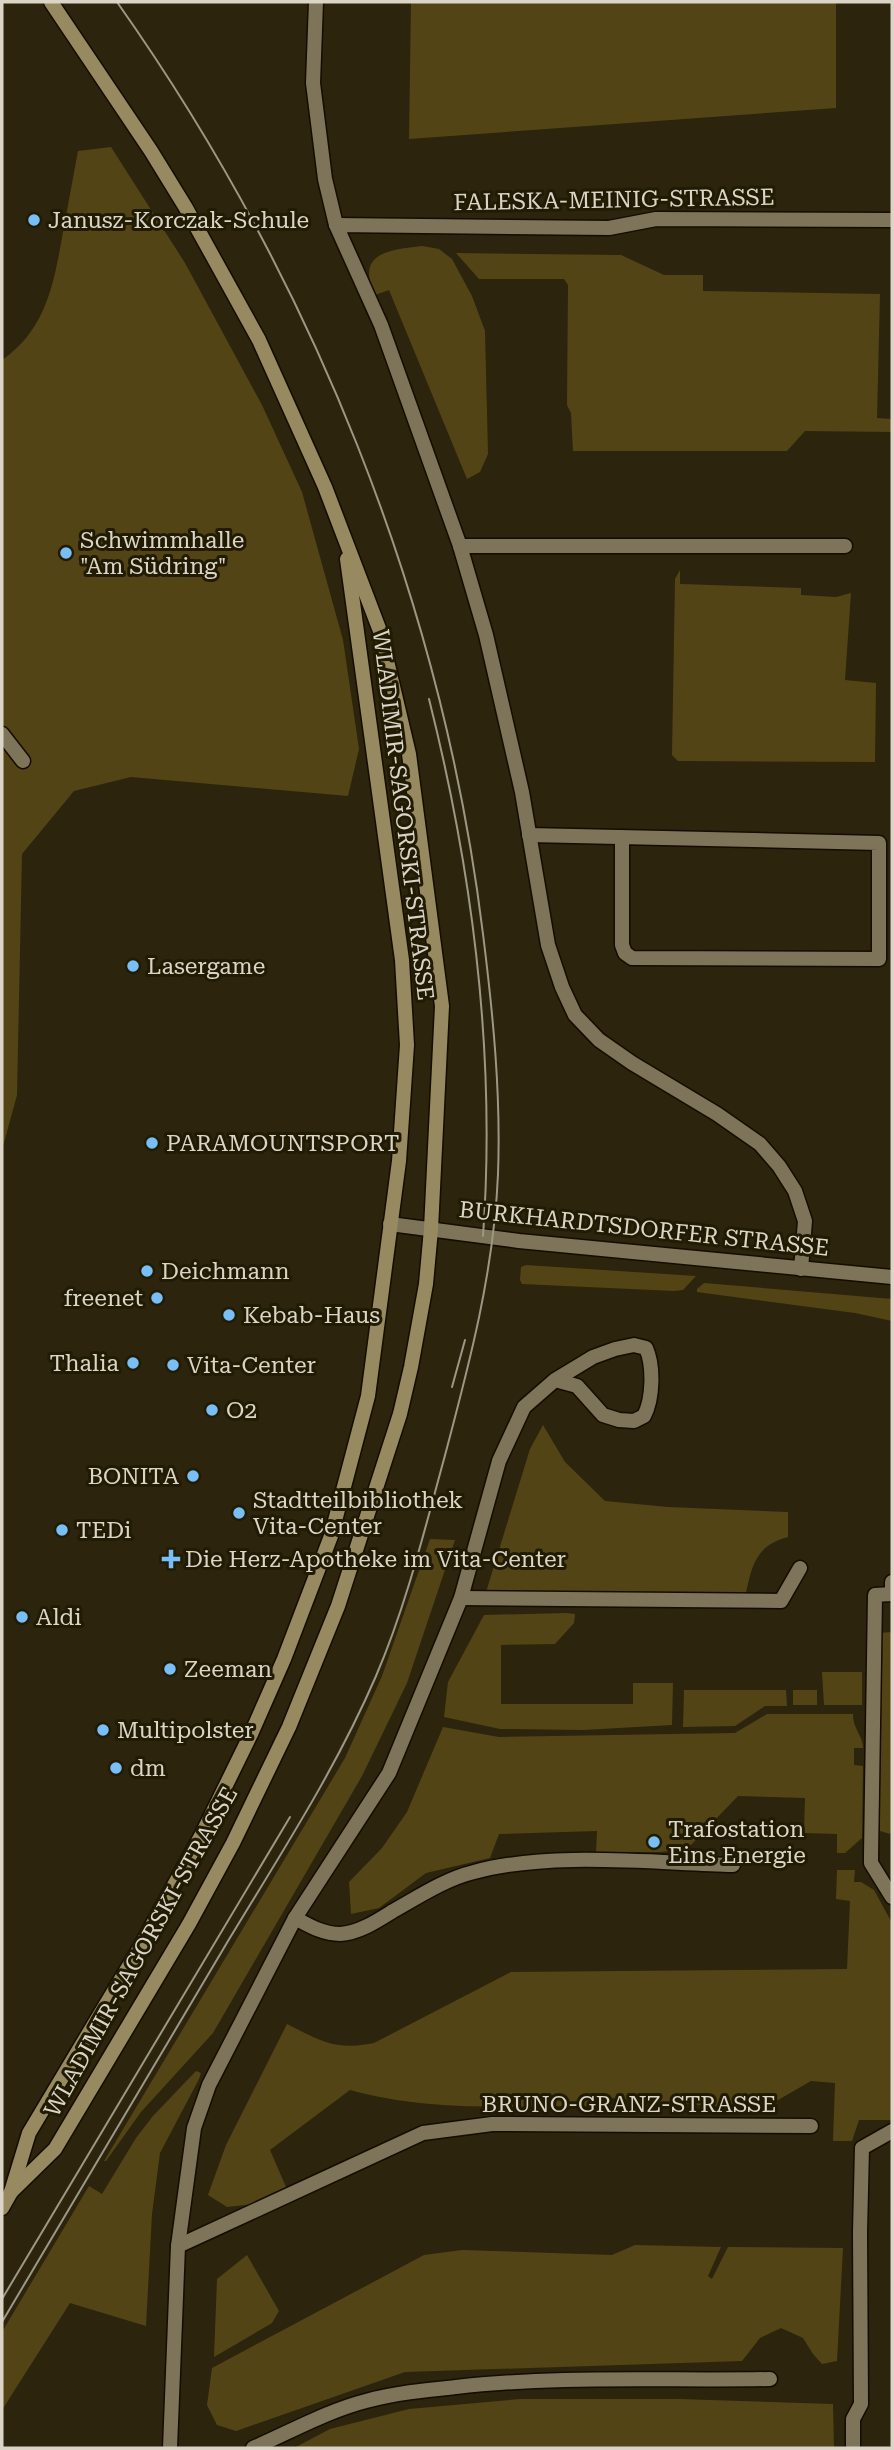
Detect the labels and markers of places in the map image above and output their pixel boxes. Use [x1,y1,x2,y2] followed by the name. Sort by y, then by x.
[48,207,309,234] place label: Janusz-Korczak-Schule
[26,212,42,228] marker: Janusz-Korczak-Schule
[80,527,244,580] place label: Schwimmhalle "Am Südring"
[58,545,74,561] marker: Schwimmhalle "Am Südring"
[147,953,265,980] place label: Lasergame
[125,958,141,974] marker: Lasergame
[166,1130,399,1157] place label: PARAMOUNTSPORT
[144,1135,160,1151] marker: PARAMOUNTSPORT
[161,1258,290,1285] place label: Deichmann
[139,1263,155,1279] marker: Deichmann
[63,1285,143,1312] place label: freenet
[149,1290,165,1306] marker: freenet
[243,1302,380,1329] place label: Kebab-Haus
[221,1307,237,1323] marker: Kebab-Haus
[49,1350,120,1377] place label: Thalia
[187,1352,316,1379] place label: Vita-Center
[125,1355,141,1371] marker: Thalia
[165,1357,181,1373] marker: Vita-Center
[226,1397,257,1424] place label: O2
[204,1402,220,1418] marker: O2
[88,1463,179,1490] place label: BONITA
[185,1468,201,1484] marker: BONITA
[253,1487,463,1540] place label: Stadtteilbibliothek Vita-Center
[231,1505,247,1521] marker: Stadtteilbibliothek Vita-Center
[76,1517,131,1544] place label: TEDi
[54,1522,70,1538] marker: TEDi
[185,1546,566,1573] place label: Die Herz-Apotheke im Vita-Center
[163,1551,179,1567] marker: Die Herz-Apotheke im Vita-Center
[36,1604,82,1631] place label: Aldi
[14,1609,30,1625] marker: Aldi
[184,1656,272,1683] place label: Zeeman
[162,1661,178,1677] marker: Zeeman
[117,1717,254,1744] place label: Multipolster
[95,1722,111,1738] marker: Multipolster
[130,1755,166,1782] place label: dm
[108,1760,124,1776] marker: dm
[668,1816,806,1869] place label: Trafostation Eins Energie
[646,1834,662,1850] marker: Trafostation Eins Energie

